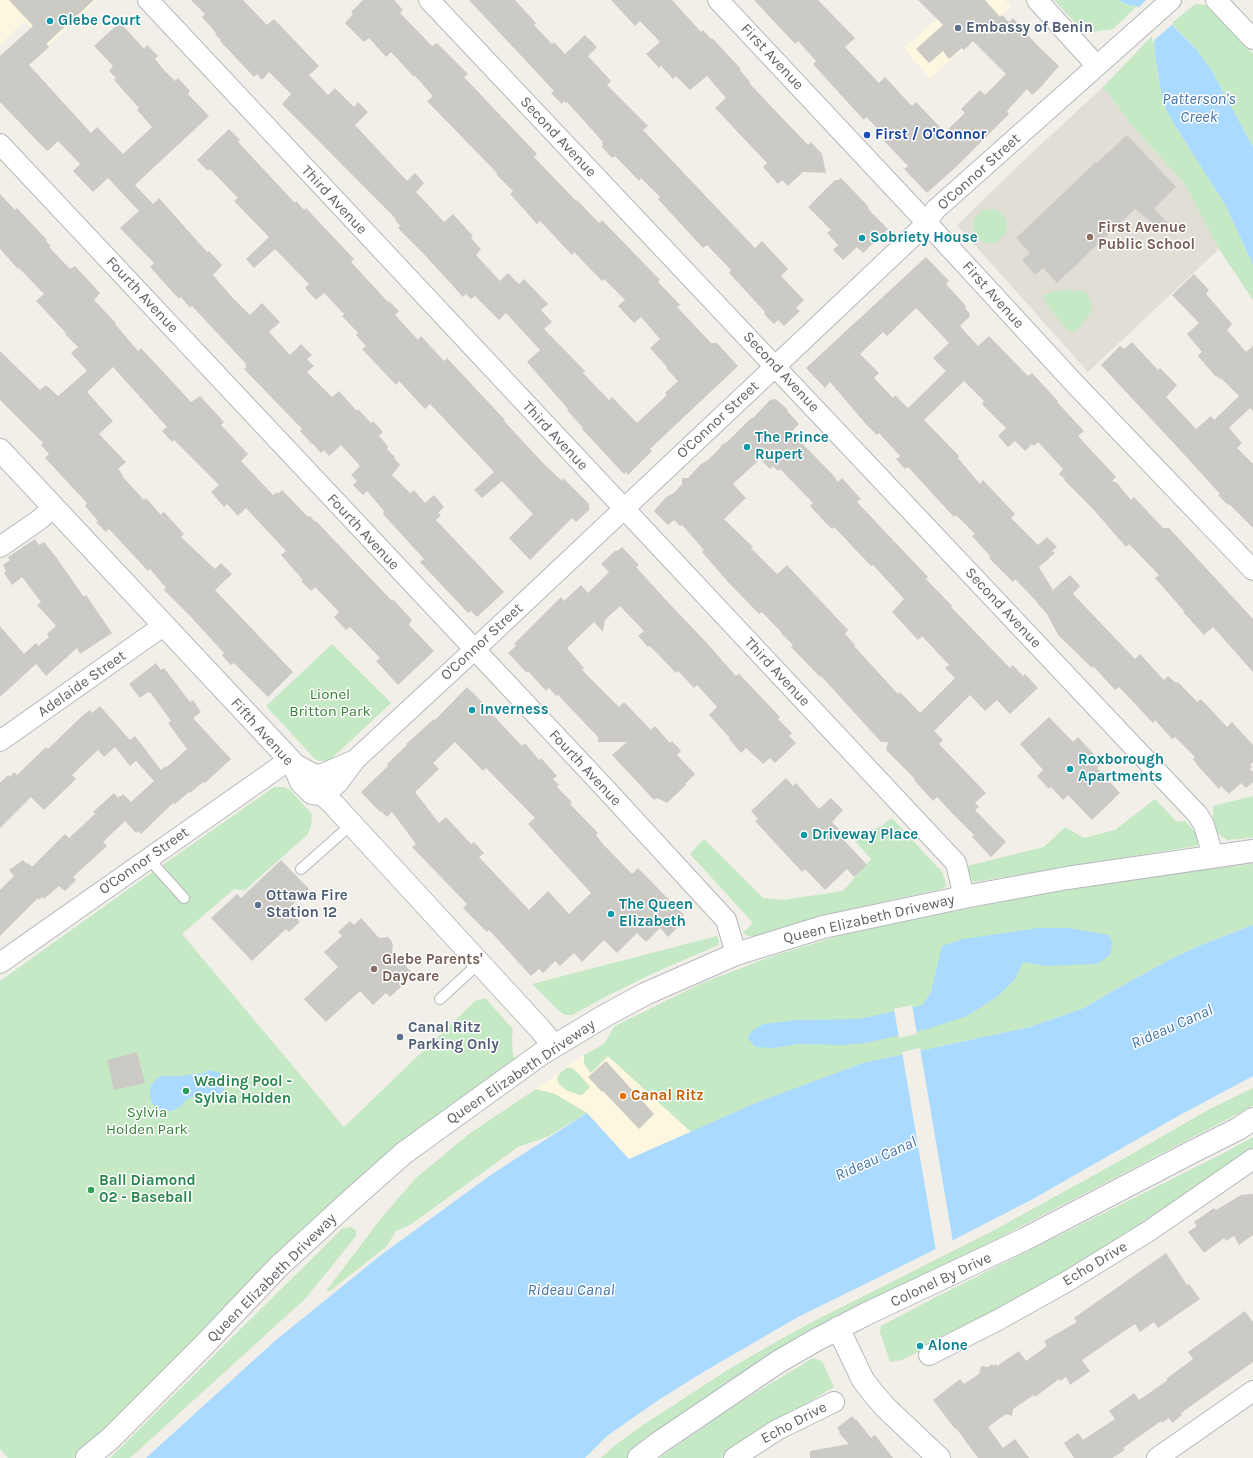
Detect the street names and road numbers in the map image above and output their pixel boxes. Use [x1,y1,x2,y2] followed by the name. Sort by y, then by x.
[737,20,807,94] street label: First Avenue
[516,93,600,181] street label: Second Avenue
[934,130,1024,214] street label: O'Connor Street
[297,162,371,238] street label: Third Avenue
[102,253,182,337] street label: Fourth Avenue
[958,258,1028,332] street label: First Avenue
[739,328,823,416] street label: Second Avenue
[673,377,763,463] street label: O'Connor Street
[518,398,592,474] street label: Third Avenue
[323,490,403,574] street label: Fourth Avenue
[961,564,1045,652] street label: Second Avenue
[437,599,527,685] street label: O'Connor Street
[740,634,814,710] street label: Third Avenue
[34,647,130,721] street label: Adelaide Street
[227,694,297,770] street label: Fifth Avenue
[545,726,625,810] street label: Fourth Avenue
[96,823,192,899] street label: O'Connor Street
[782,891,956,947] street label: Queen Elizabeth Driveway
[443,1016,599,1128] street label: Queen Elizabeth Driveway
[204,1210,340,1346] street label: Queen Elizabeth Driveway
[1060,1238,1130,1290] street label: Echo Drive
[888,1249,994,1311] street label: Colonel By Drive
[758,1398,830,1448] street label: Echo Drive

